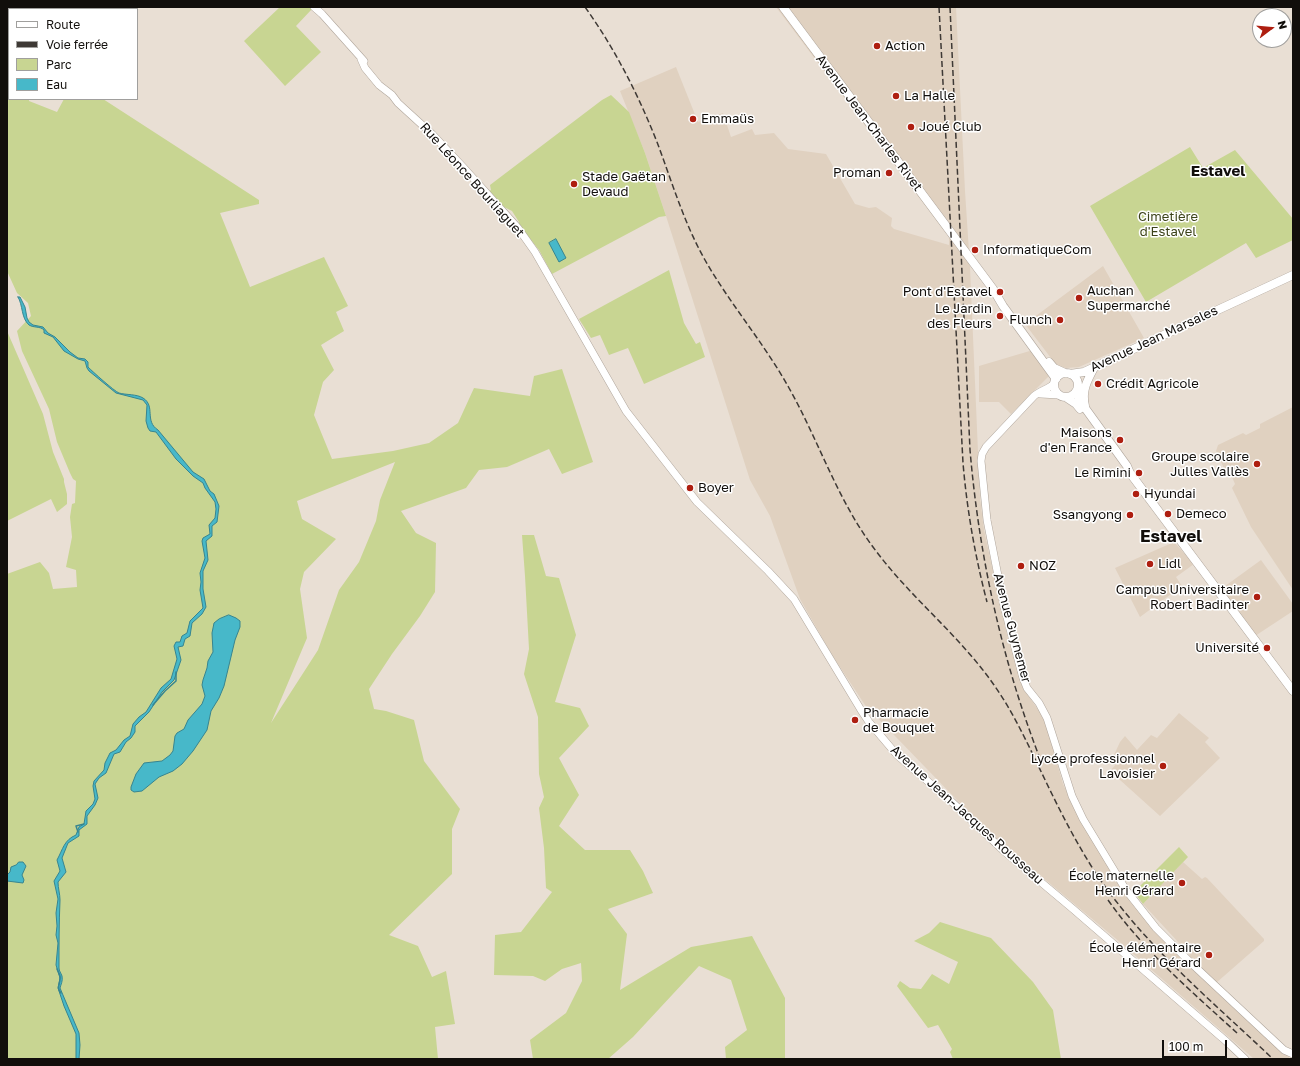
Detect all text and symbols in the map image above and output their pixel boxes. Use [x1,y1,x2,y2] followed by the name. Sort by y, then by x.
[8,8,138,100] legend
[1252,8,1292,48] north arrow
[46,17,80,32] text: Route
[1276,19,1290,31] text: N
[46,37,108,52] text: Voie ferrée
[885,38,925,54] place label: Action
[872,41,882,51] marker: Action
[812,52,926,194] street label: Avenue Jean-Charles Rivet
[46,57,72,72] text: Parc
[46,77,67,92] text: Eau
[904,88,955,104] place label: La Halle
[891,91,901,101] marker: La Halle
[701,111,754,127] place label: Emmaüs
[688,114,698,124] marker: Emmaüs
[919,119,982,135] place label: Joué Club
[416,120,528,240] street label: Rue Léonce Bourliaguet
[906,122,916,132] marker: Joué Club
[1191,162,1245,180] district label: Estavel
[833,165,881,181] place label: Proman
[884,168,894,178] marker: Proman
[582,169,666,200] place label: Stade Gaëtan Devaud
[569,179,579,189] marker: Stade Gaëtan Devaud
[1138,209,1198,240] park label: Cimetière d'Estavel
[983,242,1092,258] place label: InformatiqueCom
[970,245,980,255] marker: InformatiqueCom
[1087,283,1170,314] place label: Auchan Supermarché
[903,284,992,300] place label: Pont d'Estavel
[995,287,1005,297] marker: Pont d'Estavel
[1074,293,1084,303] marker: Auchan Supermarché
[927,301,992,332] place label: Le Jardin des Fleurs
[1088,303,1220,375] street label: Avenue Jean Marsales
[995,311,1005,321] marker: Le Jardin des Fleurs
[1009,312,1052,328] place label: Flunch
[1055,315,1065,325] marker: Flunch
[1106,376,1199,392] place label: Crédit Agricole
[1093,379,1103,389] marker: Crédit Agricole
[1040,425,1112,456] place label: Maisons d'en France
[1115,435,1125,445] marker: Maisons d'en France
[1151,449,1249,480] place label: Groupe scolaire Julles Vallès
[1252,459,1262,469] marker: Groupe scolaire Julles Vallès
[1074,465,1131,481] place label: Le Rimini
[1134,468,1144,478] marker: Le Rimini
[698,480,734,496] place label: Boyer
[685,483,695,493] marker: Boyer
[1144,486,1196,502] place label: Hyundai
[1131,489,1141,499] marker: Hyundai
[1176,506,1227,522] place label: Demeco
[1053,507,1122,523] place label: Ssangyong
[1163,509,1173,519] marker: Demeco
[1125,510,1135,520] marker: Ssangyong
[1140,527,1202,547] district label: Estavel
[1158,556,1181,572] place label: Lidl
[1029,558,1056,574] place label: NOZ
[1145,559,1155,569] marker: Lidl
[1016,561,1026,571] marker: NOZ
[990,571,1034,685] street label: Avenue Guynemer
[1116,582,1249,613] place label: Campus Universitaire Robert Badinter
[1252,592,1262,602] marker: Campus Universitaire Robert Badinter
[1195,640,1259,656] place label: Université
[1262,643,1272,653] marker: Université
[863,705,935,736] place label: Pharmacie de Bouquet
[850,715,860,725] marker: Pharmacie de Bouquet
[887,742,1047,888] street label: Avenue Jean-Jacques Rousseau
[1031,751,1155,782] place label: Lycée professionnel Lavoisier
[1158,761,1168,771] marker: Lycée professionnel Lavoisier
[1069,868,1174,899] place label: École maternelle Henri Gérard
[1177,878,1187,888] marker: École maternelle Henri Gérard
[1089,940,1201,971] place label: École élémentaire Henri Gérard
[1204,950,1214,960] marker: École élémentaire Henri Gérard
[1164,1032,1229,1058] scale bar
[1169,1039,1203,1054] text: 100 m

